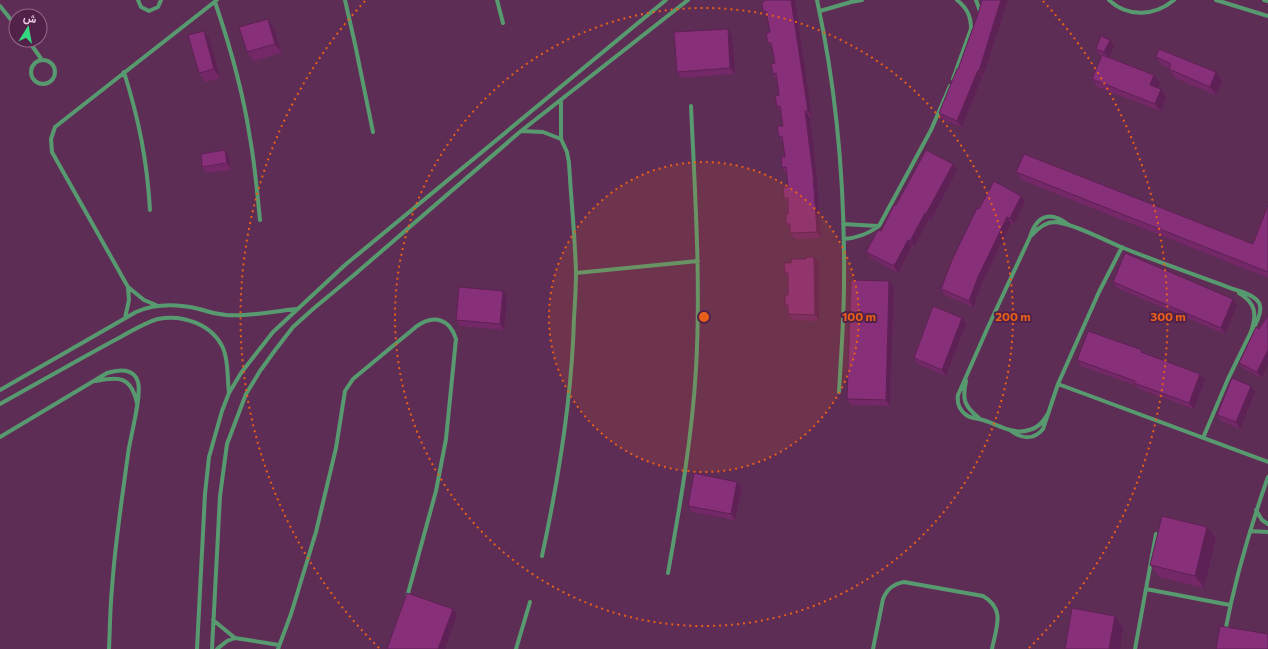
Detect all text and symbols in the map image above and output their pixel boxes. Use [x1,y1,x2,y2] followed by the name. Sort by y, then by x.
[8,8,48,48] north arrow
[22,10,38,26] text: ش
[842,309,876,323] text: 100 m
[995,309,1031,323] text: 200 m
[1150,309,1186,323] text: 300 m
[697,310,711,324] centre of rings

